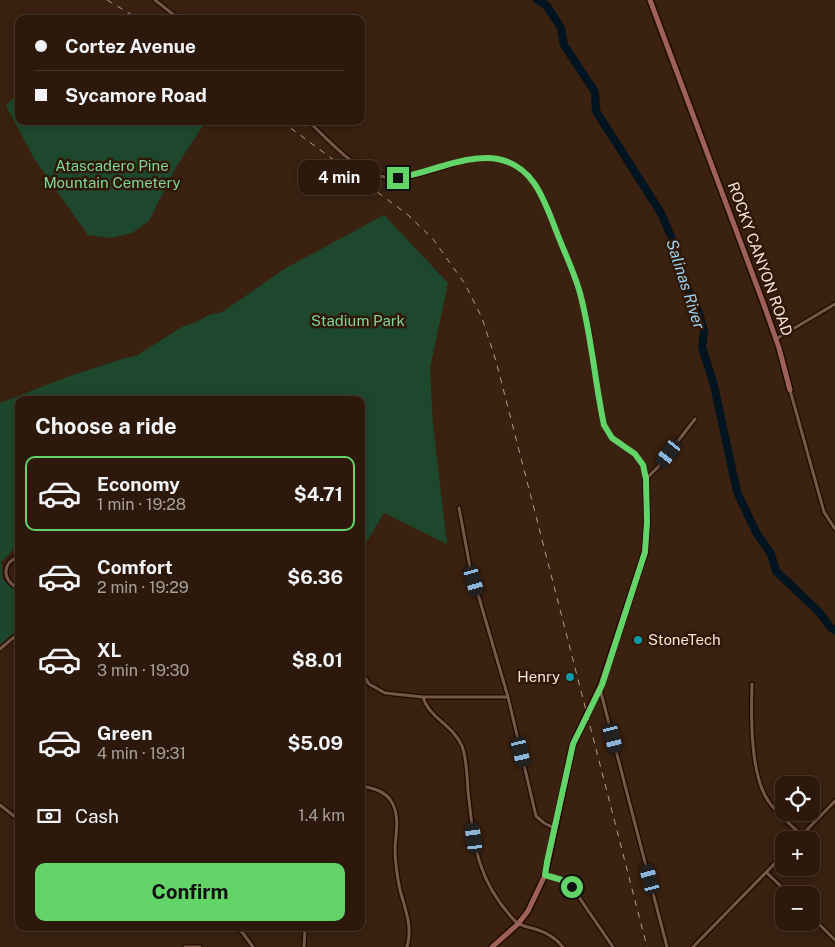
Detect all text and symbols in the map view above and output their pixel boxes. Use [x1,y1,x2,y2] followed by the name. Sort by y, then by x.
[65,35,196,57] text: Cortez Avenue
[65,84,207,106] text: Sycamore Road
[43,157,181,191] park label: Atascadero Pine Mountain Cemetery
[298,160,380,196] callout: 4 min
[387,167,409,189] route end
[318,168,360,187] text: 4 min
[725,180,796,338] street label: ROCKY CANYON ROAD
[662,237,709,332] water label: Salinas River
[311,312,405,329] park label: Stadium Park
[35,413,177,439] text: Choose a ride
[653,437,684,469] car
[37,471,82,516] icon: car
[97,473,180,495] text: Economy
[294,483,343,505] text: $4.71
[97,495,186,514] text: 1 min · 19:28
[37,554,82,599] icon: car
[97,556,173,578] text: Comfort
[462,565,485,597] car
[287,566,343,588] text: $6.36
[97,578,189,597] text: 2 min · 19:29
[648,631,721,648] place label: StoneTech
[632,634,644,646] marker: StoneTech
[37,637,82,682] icon: car
[97,639,122,661] text: XL
[292,649,343,671] text: $8.01
[97,661,189,680] text: 3 min · 19:30
[517,668,560,685] place label: Henry
[564,671,576,683] marker: Henry
[37,720,82,765] icon: car
[97,722,152,744] text: Green
[602,722,623,754] car
[287,732,343,754] text: $5.09
[510,736,531,768] car
[97,744,186,763] text: 4 min · 19:31
[775,776,820,931] map controls
[775,776,820,821] button: locate
[35,802,63,830] icon: cash
[75,805,119,827] text: Cash
[298,806,345,825] text: 1.4 km
[464,822,483,854] car
[775,831,820,876] button: +
[35,863,345,921] button: Confirm
[638,863,661,895] car
[561,876,583,898] route start
[775,886,820,931] button: −

